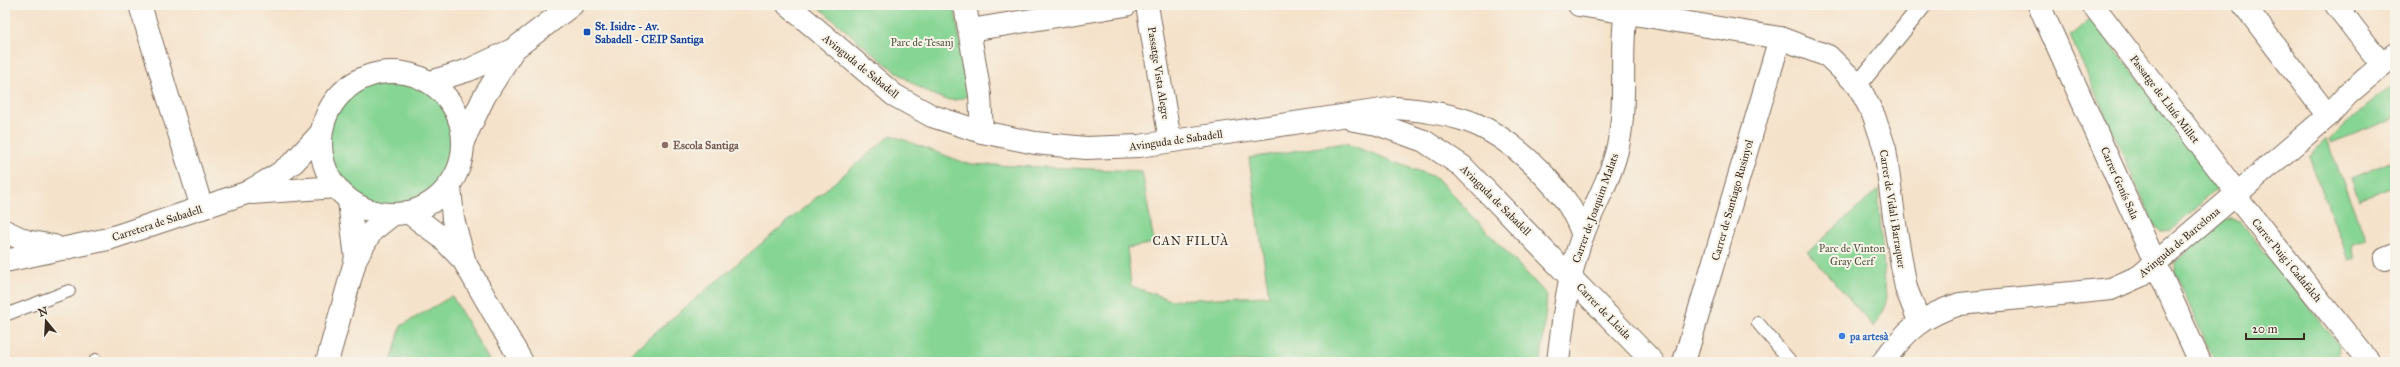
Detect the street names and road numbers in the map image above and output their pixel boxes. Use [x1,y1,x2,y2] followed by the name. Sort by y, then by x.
[1145,26,1172,121] street label: Passatge Vista Alegre
[819,31,901,101] street label: Avinguda de Sabadell
[2127,53,2202,146] street label: Passatge de Lluís Millet
[1127,127,1224,154] street label: Avinguda de Sabadell
[1709,138,1756,262] street label: Carrer de Santiago Rusinyol
[2098,145,2141,222] street label: Carrer Genís Sala
[1876,149,1908,270] street label: Carrer de Vidal i Barraquer
[1570,152,1622,265] street label: Carrer de Joaquim Malats
[1457,162,1534,238] street label: Avinguda de Sabadell
[110,203,204,244] street label: Carretera de Sabadell
[2135,204,2223,281] street label: Avinguda de Barcelona
[2249,216,2324,305] street label: Carrer Puig i Cadafalch
[1574,281,1634,342] street label: Carrer de Lleida

